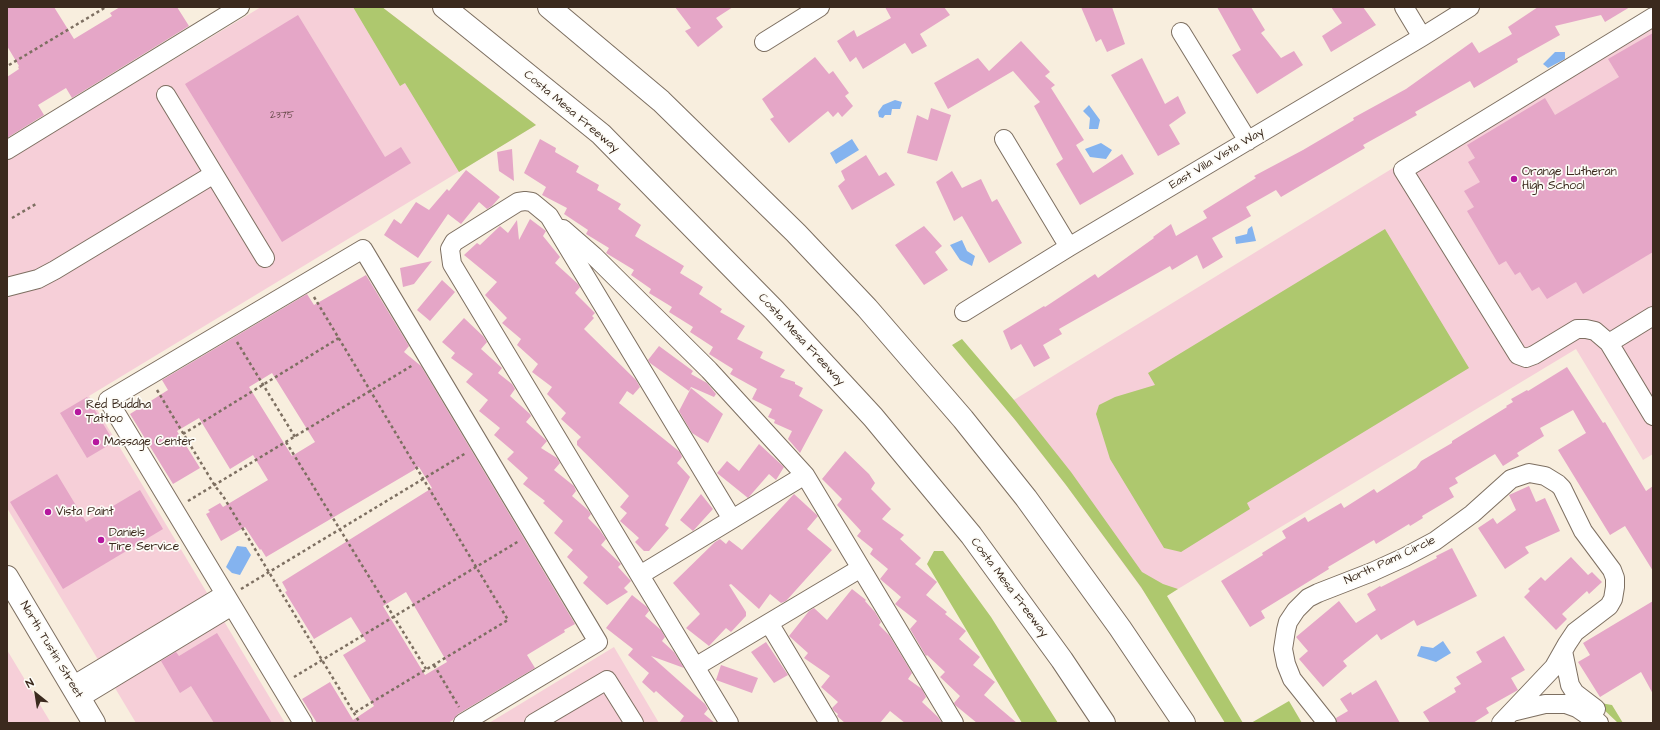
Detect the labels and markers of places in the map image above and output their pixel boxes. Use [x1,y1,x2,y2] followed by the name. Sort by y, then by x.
[1522,165,1617,193] place label: Orange Lutheran High School
[1509,174,1519,184] marker: Orange Lutheran High School
[86,398,151,426] place label: Red Buddha Tattoo
[73,407,83,417] marker: Red Buddha Tattoo
[104,435,195,449] place label: Massage Center
[91,437,101,447] marker: Massage Center
[56,505,114,519] place label: Vista Paint
[43,507,53,517] marker: Vista Paint
[109,526,179,554] place label: Daniels Tire Service
[96,535,106,545] marker: Daniels Tire Service

